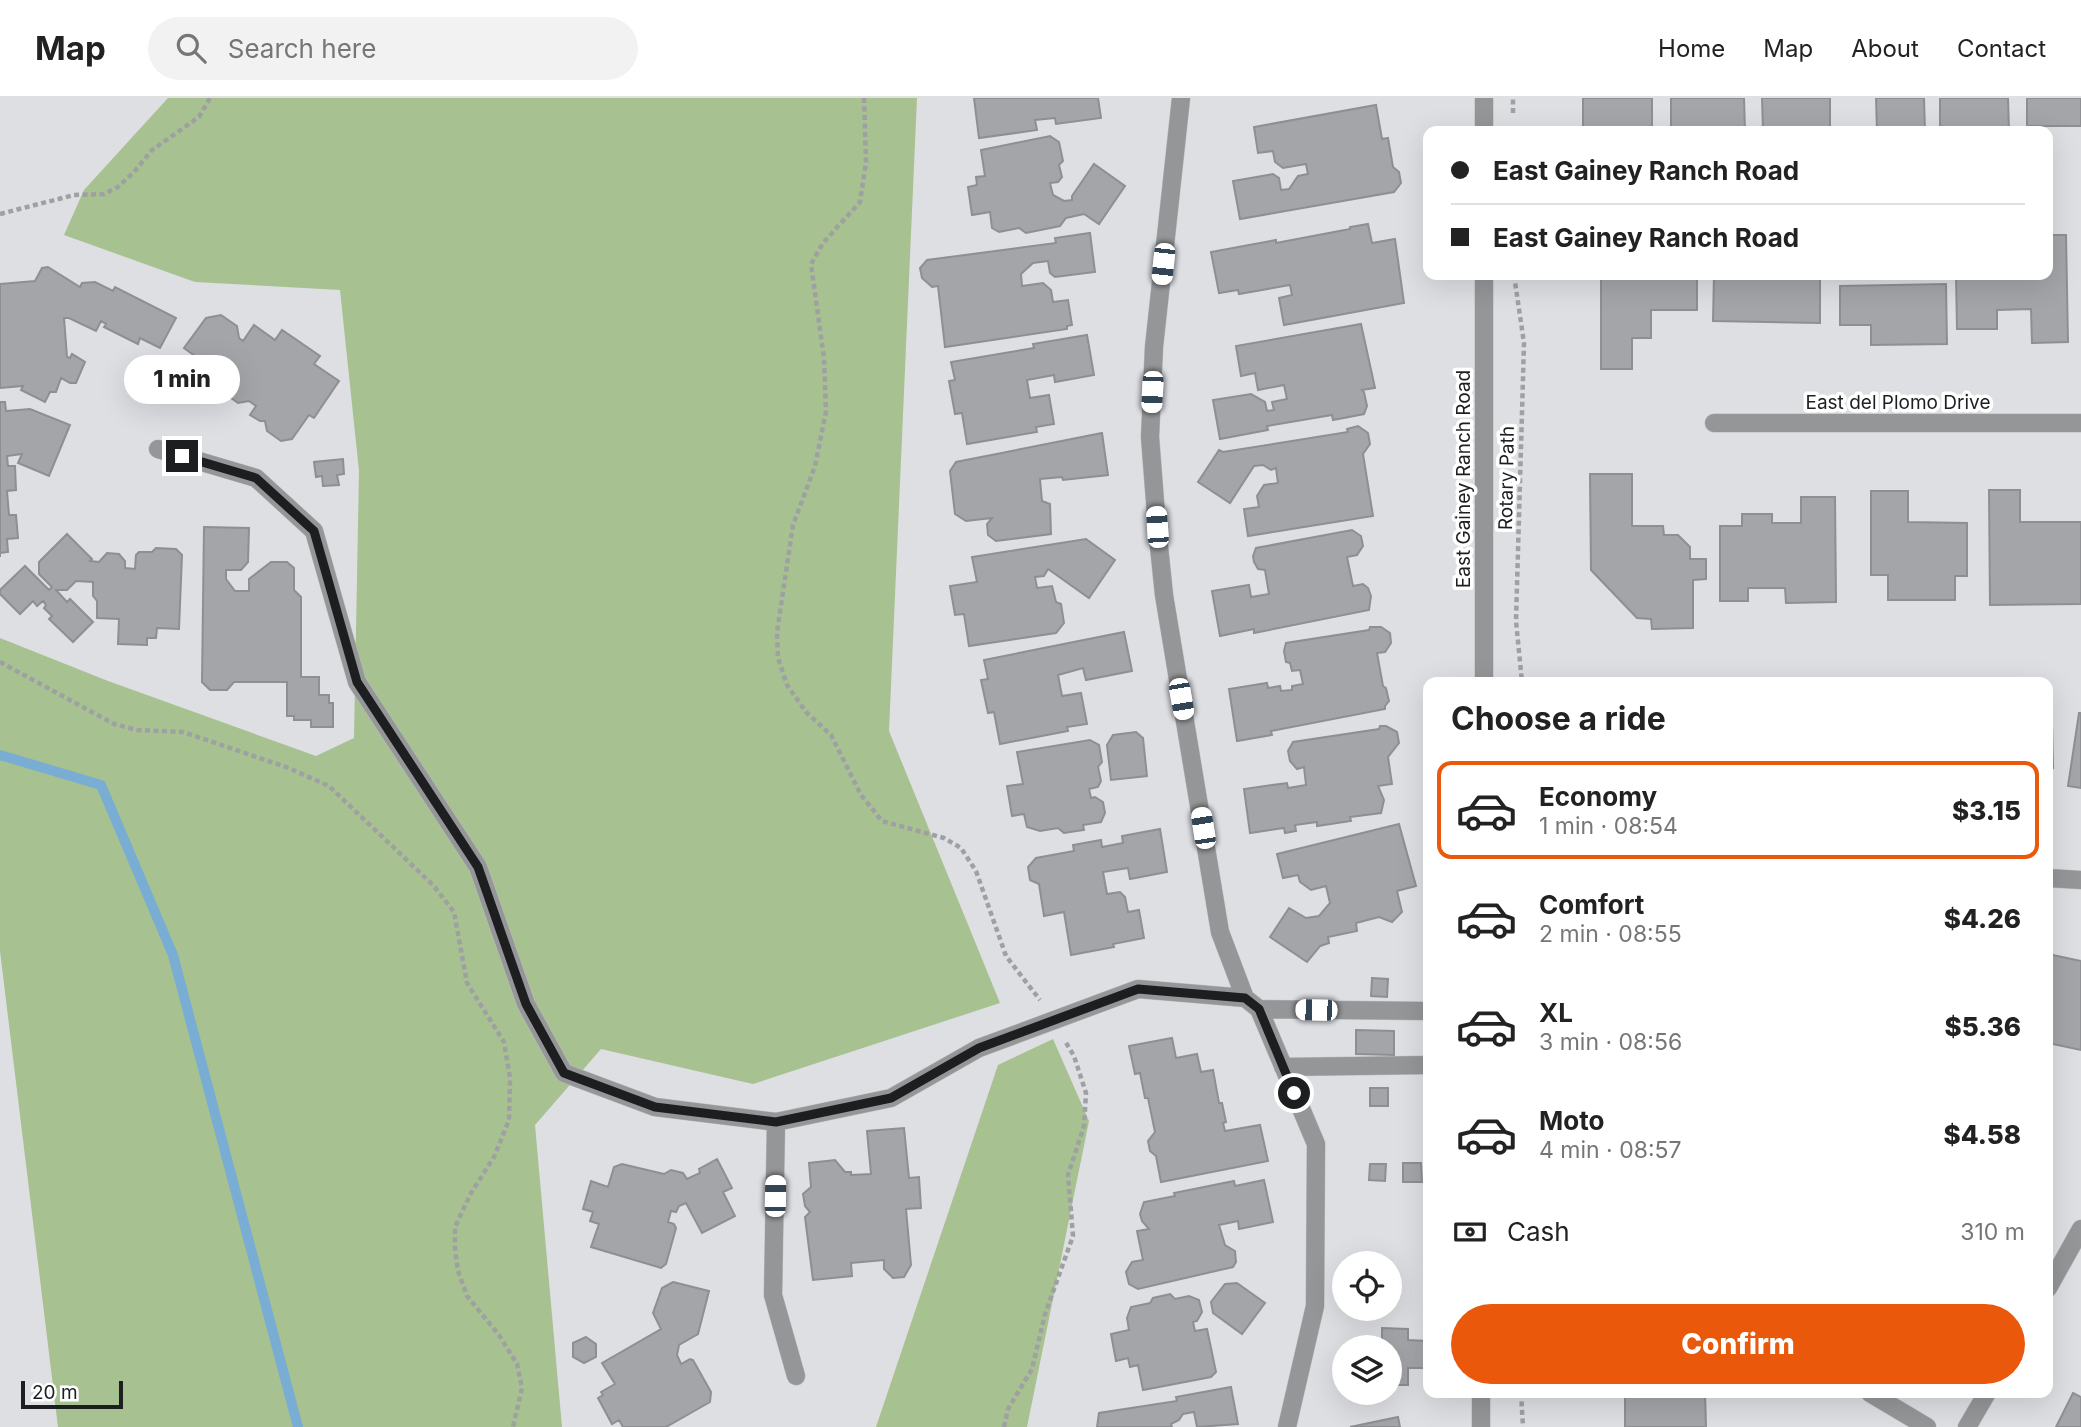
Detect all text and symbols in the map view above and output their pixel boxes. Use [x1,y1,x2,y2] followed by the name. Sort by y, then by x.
[148,17,638,80] search box
[35,28,106,68] text: Map
[172,29,210,67] icon: search
[228,33,376,64] text: Search here
[1658,34,1725,63] text: Home
[1763,34,1813,63] text: Map
[1851,34,1919,63] text: About
[1957,34,2046,63] text: Contact
[1493,155,1799,186] text: East Gainey Ranch Road
[1493,222,1799,253] text: East Gainey Ranch Road
[1151,242,1176,286] car
[124,354,240,404] callout: 1 min
[153,365,211,393] text: 1 min
[1141,370,1164,414] car
[1452,370,1475,588] street label: East Gainey Ranch Road
[1806,391,1991,414] street label: East del Plomo Drive
[1494,426,1519,530] street label: Rotary Path
[166,440,198,472] route end
[1146,505,1169,549] car
[1168,676,1195,722] car
[1451,699,1666,738] text: Choose a ride
[1455,779,1518,842] icon: car
[1539,781,1657,812] text: Economy
[1952,795,2021,826] text: $3.15
[1190,806,1217,850] car
[1539,812,1678,840] text: 1 min · 08:54
[1455,887,1518,950] icon: car
[1539,889,1644,920] text: Comfort
[1944,903,2021,934] text: $4.26
[1539,920,1682,948] text: 2 min · 08:55
[1455,995,1518,1058] icon: car
[1539,997,1573,1028] text: XL
[1295,999,1338,1021] car
[1945,1011,2021,1042] text: $5.36
[1539,1028,1682,1056] text: 3 min · 08:56
[1278,1077,1310,1109] route start
[1455,1103,1518,1166] icon: car
[1539,1105,1604,1136] text: Moto
[1944,1119,2021,1150] text: $4.58
[1539,1136,1682,1164] text: 4 min · 08:57
[765,1175,786,1217] car
[1451,1213,1489,1251] icon: cash
[1507,1216,1570,1247] text: Cash
[1960,1218,2025,1246] text: 310 m
[1332,1251,1402,1405] map controls
[1332,1251,1402,1321] button: locate
[1451,1304,2025,1384] button: Confirm
[1332,1335,1402,1405] button: layers
[21,1378,122,1410] scale bar
[32,1381,78,1404] text: 20 m

